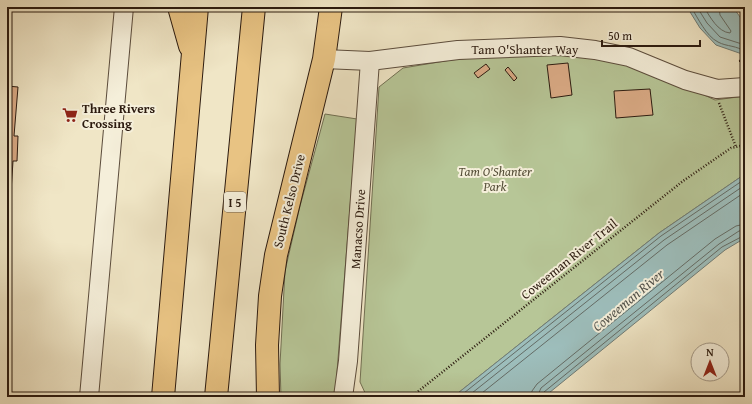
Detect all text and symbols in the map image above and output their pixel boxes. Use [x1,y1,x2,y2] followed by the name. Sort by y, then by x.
[602,22,700,48] scale bar
[608,27,632,44] text: 50 m
[472,40,579,59] street label: Tam O'Shanter Way
[82,99,156,133] place label: Three Rivers Crossing
[61,106,79,124] supermarket icon: Three Rivers Crossing
[268,152,310,250] street label: South Kelso Drive
[458,162,533,196] park label: Tam O'Shanter Park
[346,189,370,269] street label: Manacso Drive
[224,192,246,212] road number: I 5
[517,214,622,304] street label: Coweeman River Trail
[588,264,669,336] water label: Coweeman River
[690,342,730,382] north arrow
[706,344,714,360] text: N

